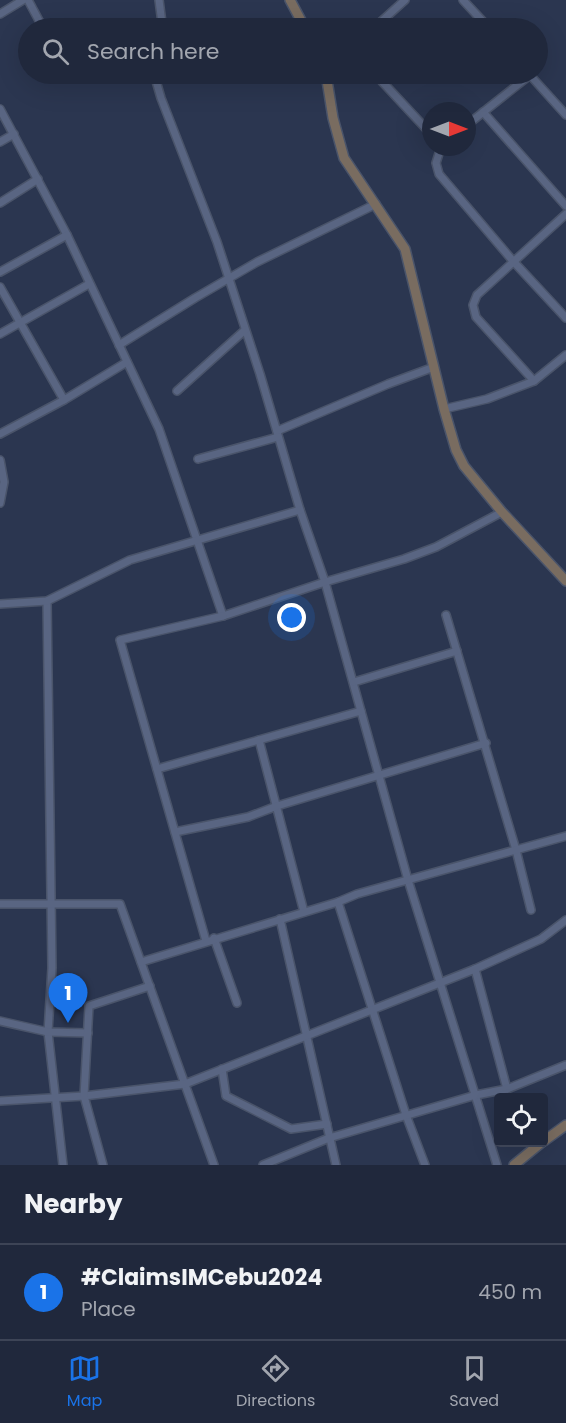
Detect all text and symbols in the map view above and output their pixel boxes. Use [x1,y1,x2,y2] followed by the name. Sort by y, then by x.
[18,18,548,84] search box
[39,35,72,68] icon: search
[87,36,220,67] text: Search here
[422,102,476,156] north arrow
[277,603,306,632] your location
[48,974,88,1023] pin: 1
[494,1093,548,1147] map controls
[494,1093,548,1147] button: locate
[24,1186,122,1222] text: Nearby
[81,1262,322,1293] text: #ClaimsIMCebu2024
[40,1278,47,1306] text: 1
[478,1278,542,1306] text: 450 m
[81,1295,136,1323] text: Place
[67,1352,102,1413] tab: Map
[236,1352,315,1413] tab: Directions
[449,1352,499,1413] tab: Saved

